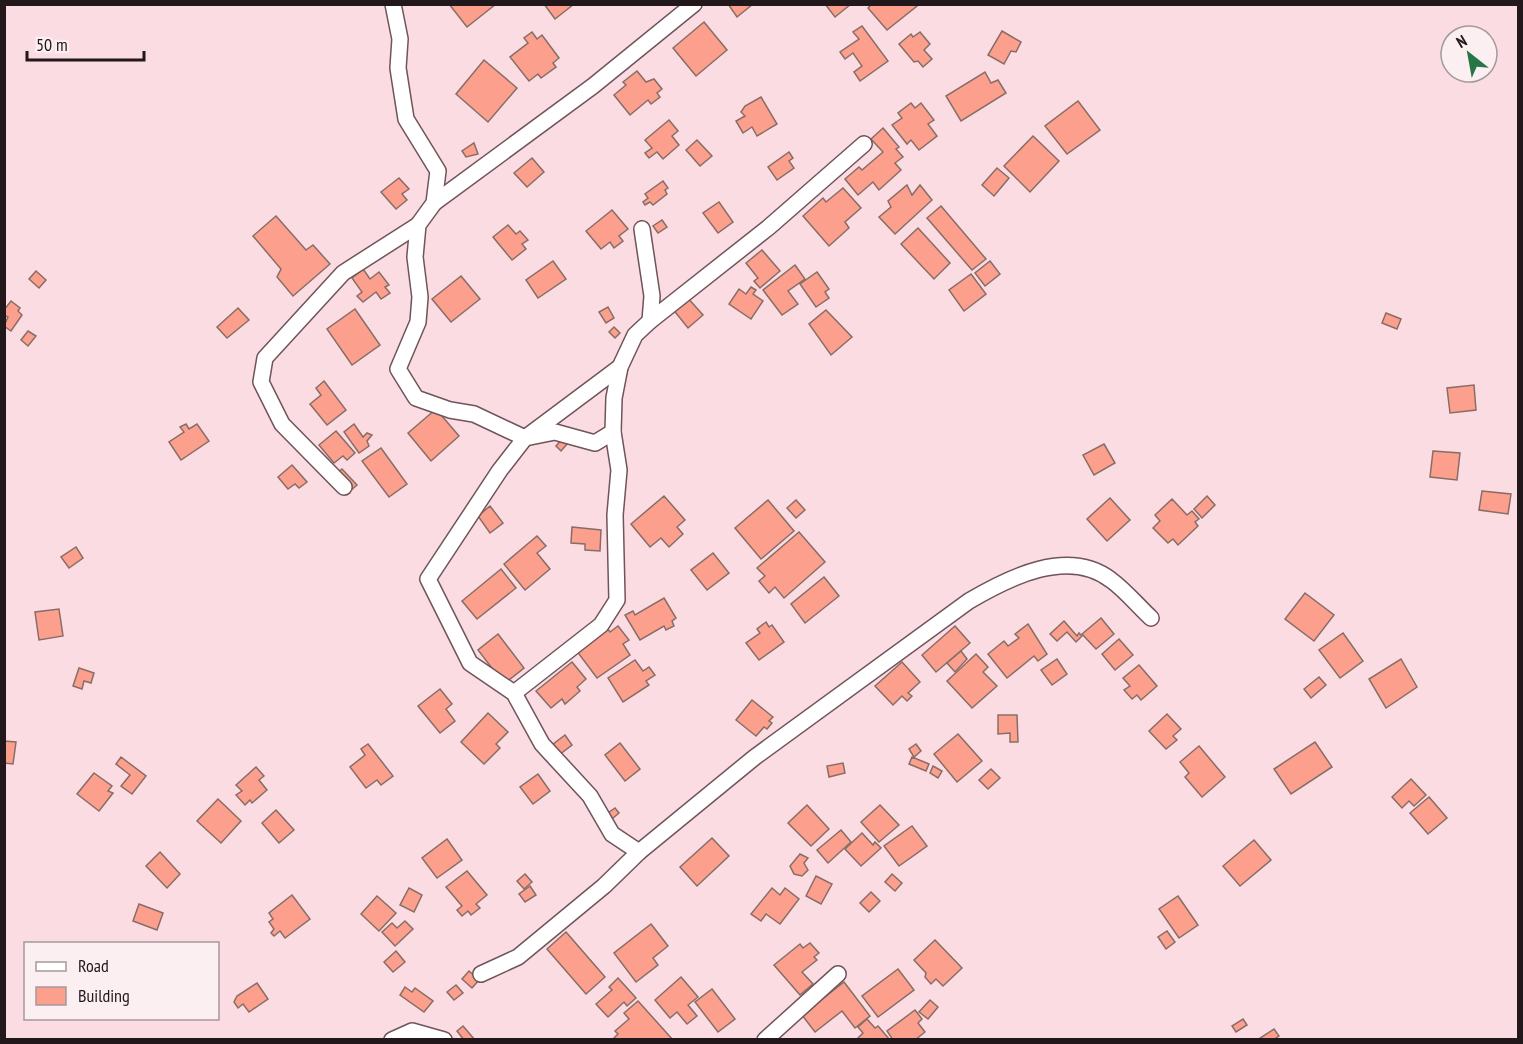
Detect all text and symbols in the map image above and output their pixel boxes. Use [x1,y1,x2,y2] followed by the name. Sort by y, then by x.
[27,24,144,62] scale bar
[1439,24,1499,84] north arrow
[1452,30,1470,52] text: N
[36,33,68,56] text: 50 m
[24,942,219,1020] legend
[78,954,109,977] text: Road
[78,984,130,1007] text: Building

